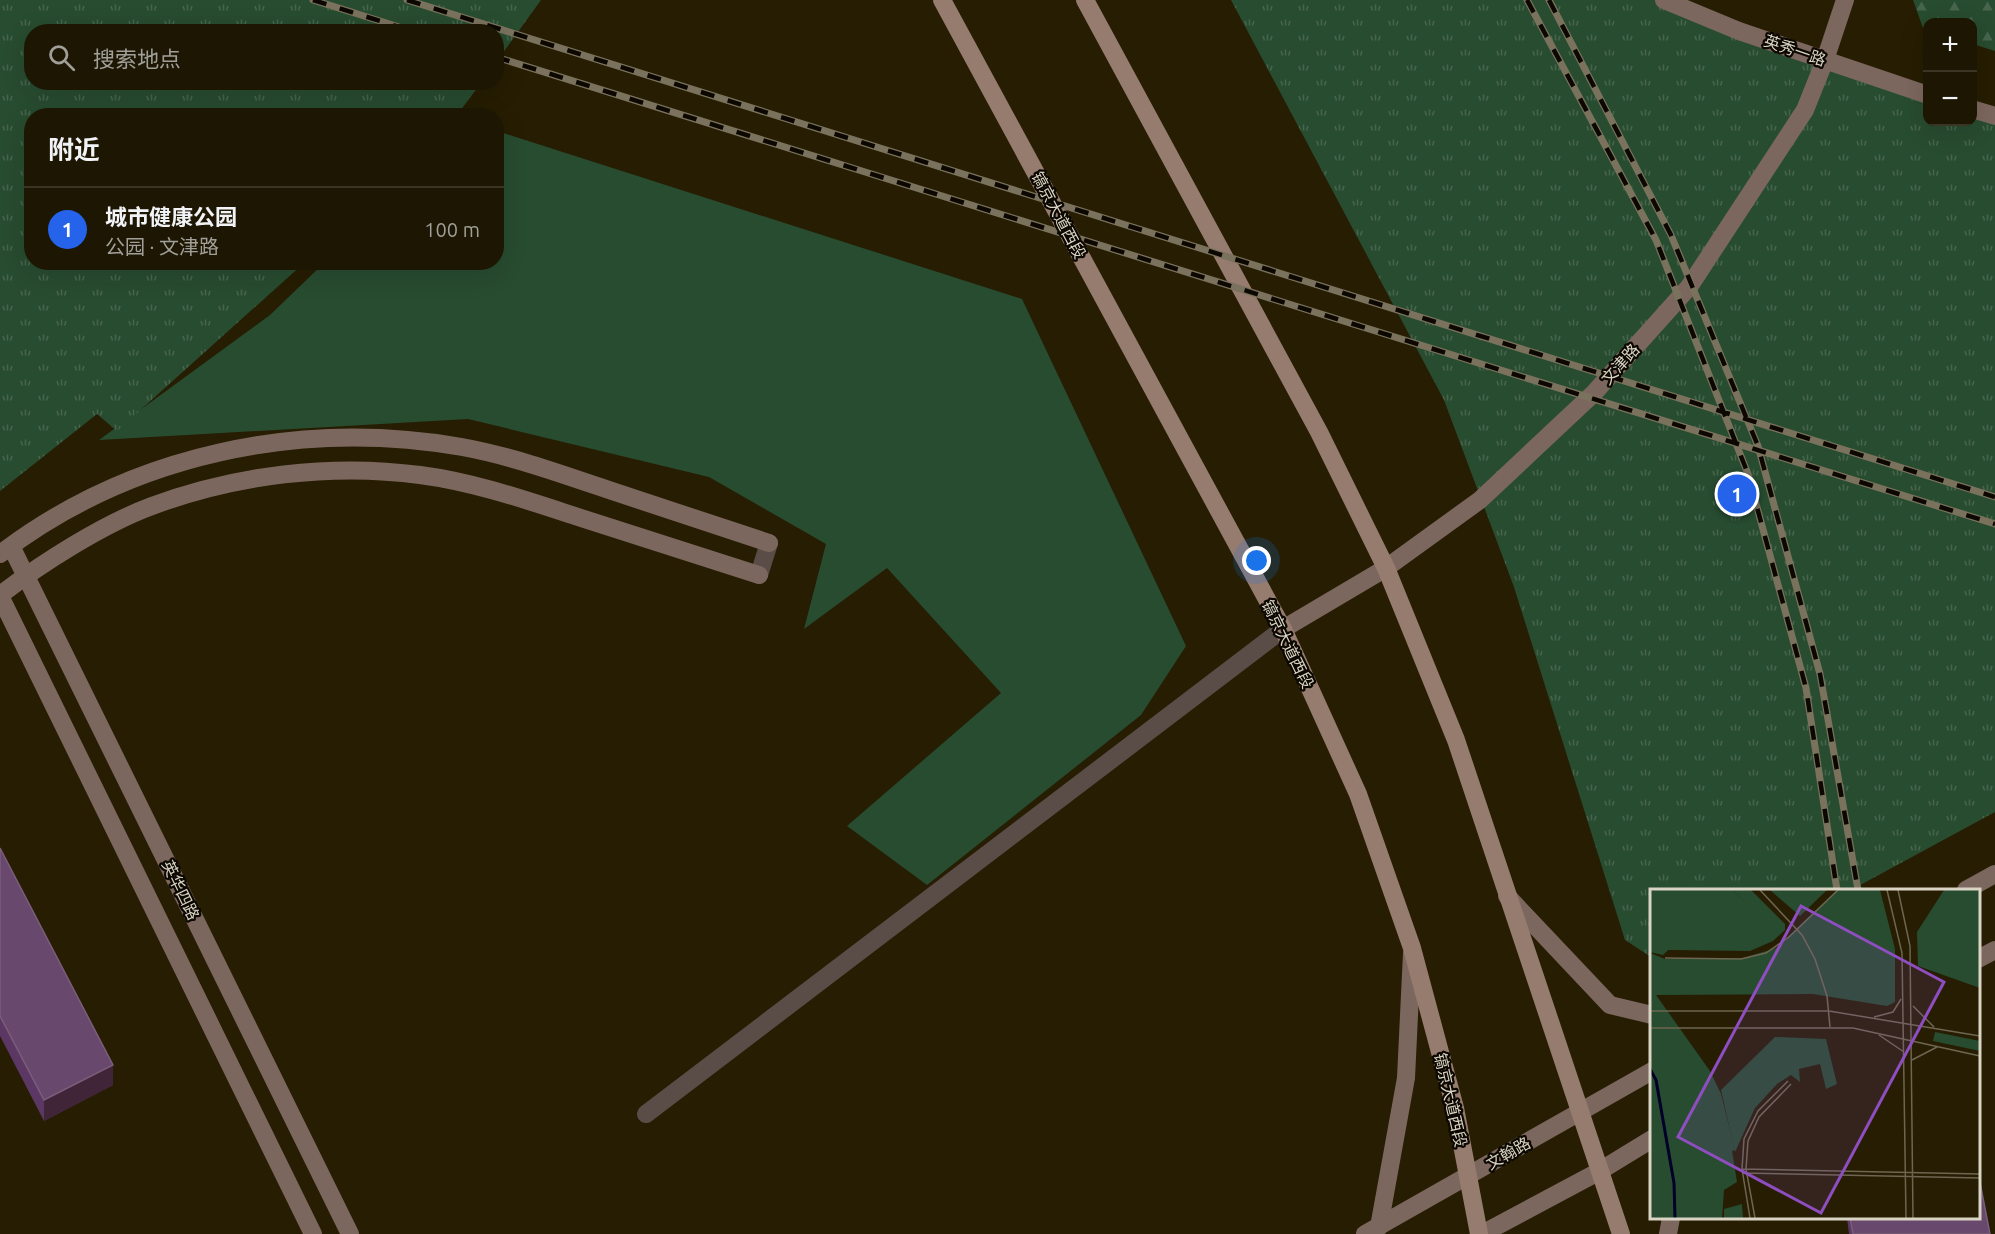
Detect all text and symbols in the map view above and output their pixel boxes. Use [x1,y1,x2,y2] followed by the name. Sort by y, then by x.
[1923,18,1977,126] map controls
[1923,18,1977,72] button: +
[24,24,504,90] search box
[1762,31,1828,69] street label: 英秀一路
[45,41,78,74] icon: search
[93,46,181,71] text: 搜索地点
[1923,72,1977,126] button: −
[48,135,100,164] text: 附近
[1029,168,1089,262] street label: 镐京大道西段
[105,204,237,229] text: 城市健康公园
[62,218,73,241] text: 1
[424,218,480,241] text: 100 m
[105,235,219,258] text: 公园 · 文津路
[1597,340,1643,388] street label: 文津路
[1718,472,1756,516] pin: 1
[1242,546,1271,575] your location
[1259,597,1317,691] street label: 镐京大道西段
[159,857,203,923] street label: 英华四路
[1650,889,1980,1219] inset map
[1431,1051,1471,1149] street label: 镐京大道西段
[1483,1133,1533,1173] street label: 文翰路

